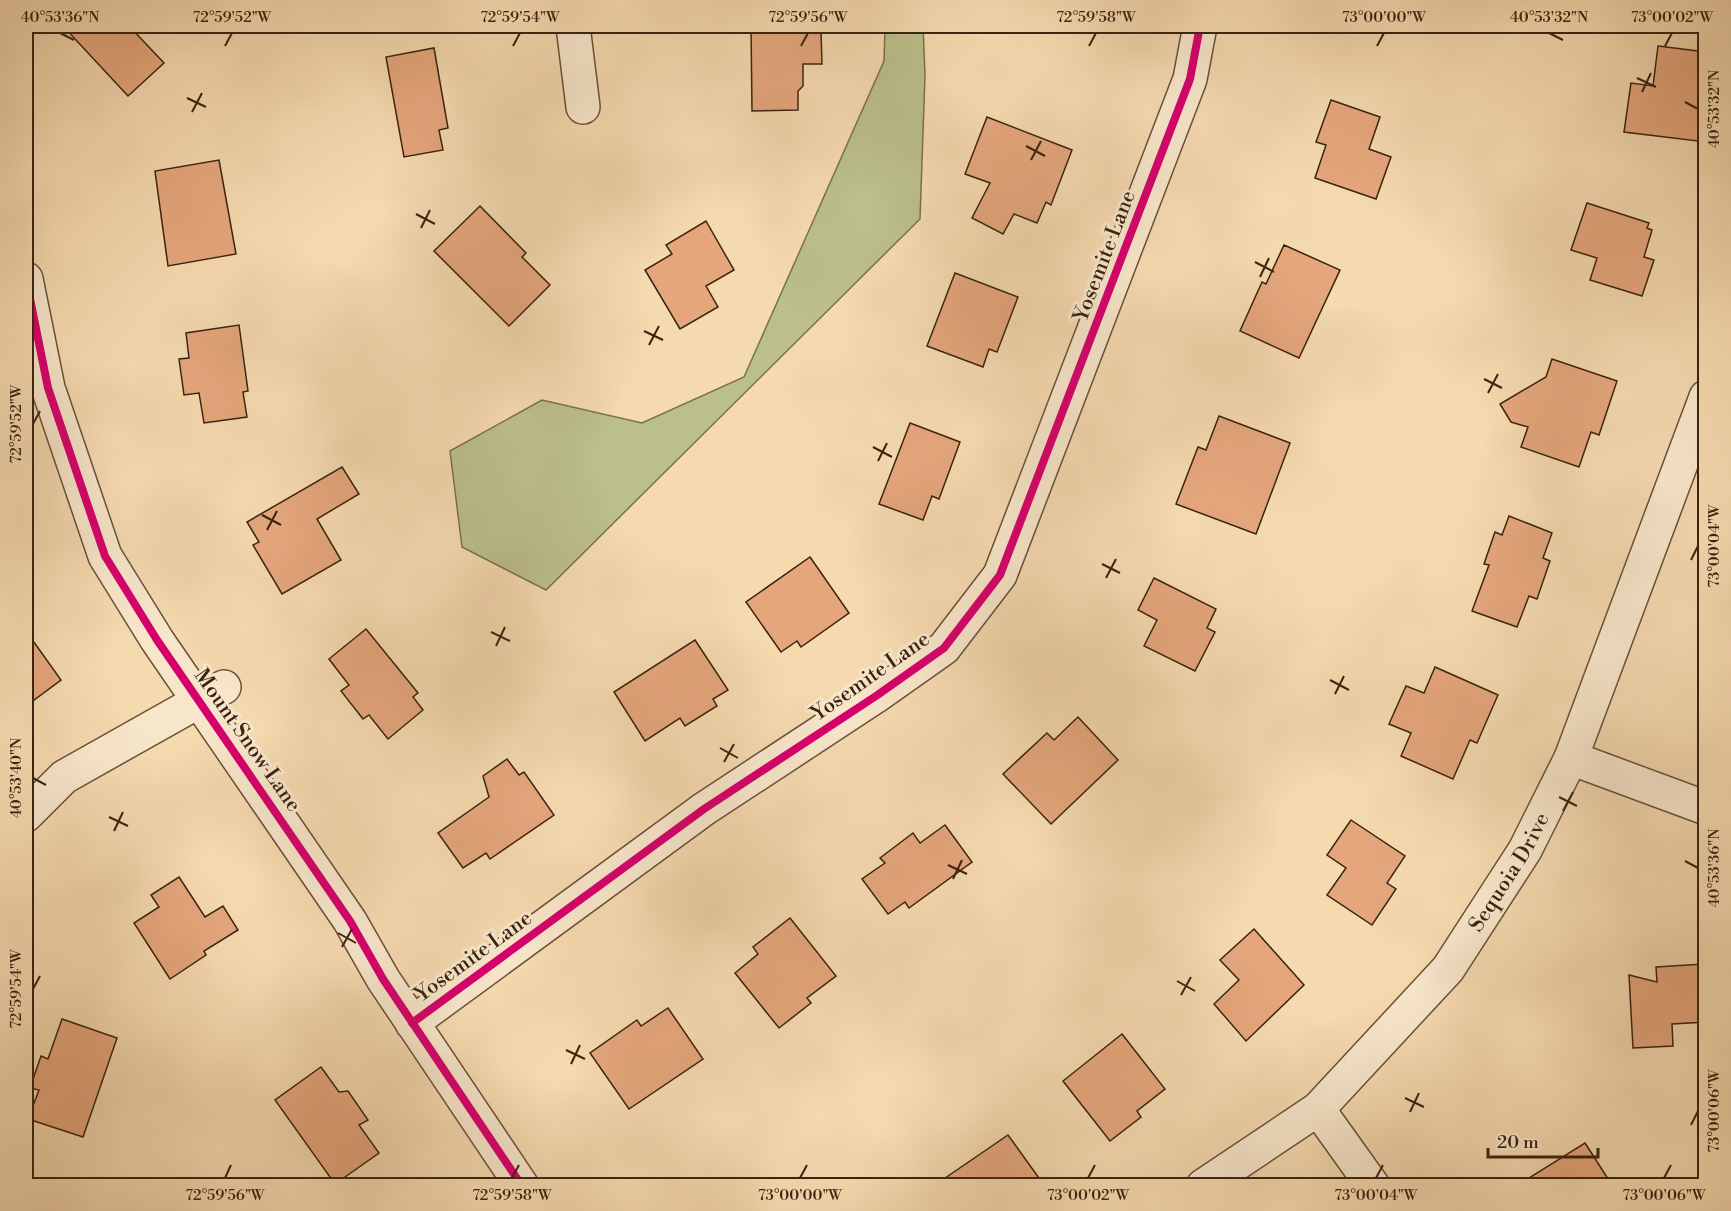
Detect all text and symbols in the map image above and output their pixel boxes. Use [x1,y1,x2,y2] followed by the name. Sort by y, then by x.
[21,8,99,27] text: 40°53'36"N
[193,8,272,27] text: 72°59'52"W
[480,8,560,27] text: 72°59'54"W
[769,8,848,27] text: 72°59'56"W
[1056,8,1136,27] text: 72°59'58"W
[1342,8,1426,27] text: 73°00'00"W
[1510,8,1588,27] text: 40°53'32"N
[1631,8,1713,27] text: 73°00'02"W
[1705,70,1724,148] text: 40°53'32"N
[1068,187,1142,327] street label: Yosemite Lane
[7,384,26,463] text: 72°59'52"W
[1705,504,1724,587] text: 73°00'04"W
[805,626,935,728] street label: Yosemite Lane
[188,664,306,817] street label: Mount Snow Lane
[7,738,26,818] text: 40°53'40"N
[1464,809,1556,937] street label: Sequoia Drive
[1705,829,1724,907] text: 40°53'36"N
[409,906,537,1009] street label: Yosemite Lane
[7,949,26,1029] text: 72°59'54"W
[1705,1069,1724,1152] text: 73°00'06"W
[1488,1121,1598,1159] scale bar
[1497,1131,1539,1154] text: 20 m
[186,1186,265,1205] text: 72°59'56"W
[472,1186,552,1205] text: 72°59'58"W
[758,1186,842,1205] text: 73°00'00"W
[1047,1186,1129,1205] text: 73°00'02"W
[1335,1186,1418,1205] text: 73°00'04"W
[1623,1186,1706,1205] text: 73°00'06"W

